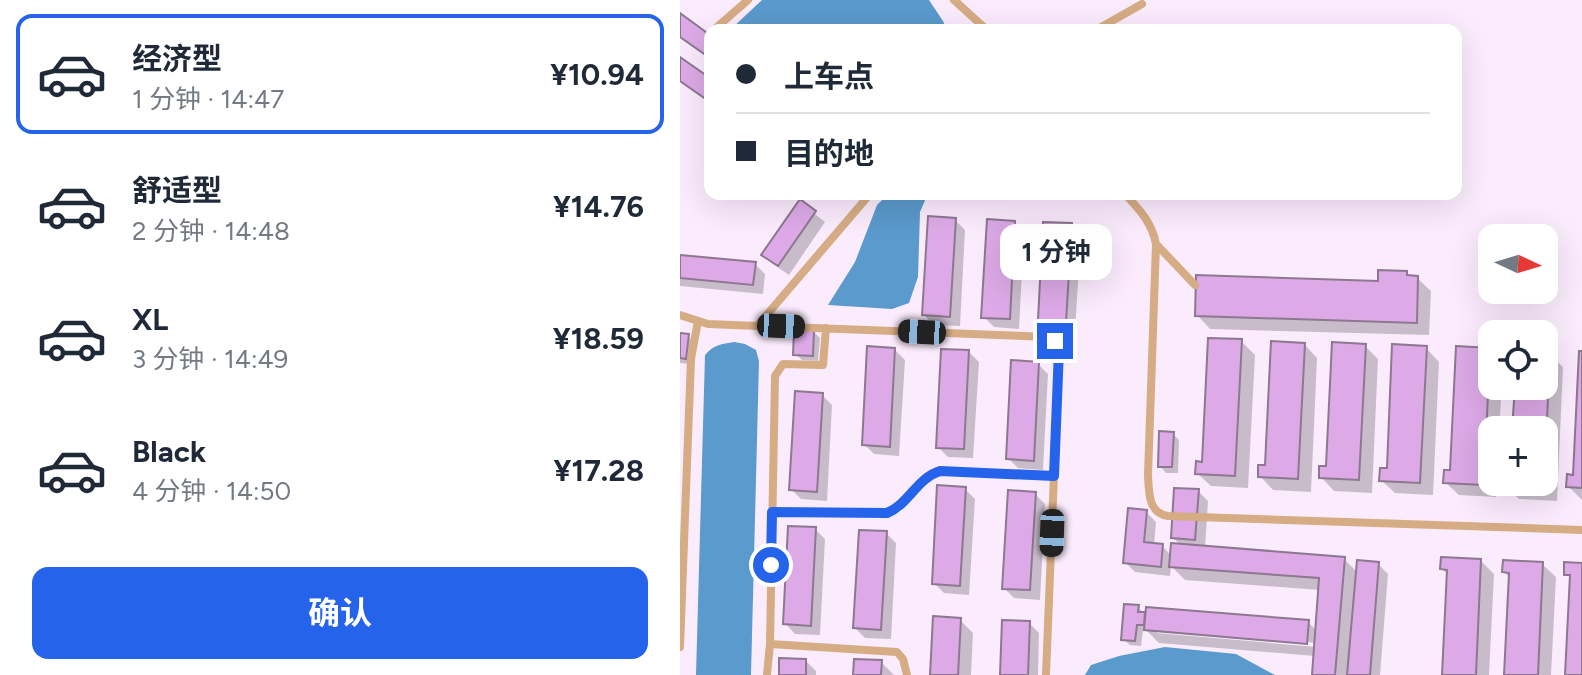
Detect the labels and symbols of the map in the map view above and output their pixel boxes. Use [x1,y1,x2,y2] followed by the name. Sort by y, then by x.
[1478,224,1558,304] north arrow
[999,225,1111,281] callout: 1 分钟
[757,313,805,339] car
[897,319,947,345] car
[1037,323,1073,359] route end
[1039,509,1065,557] car
[753,547,789,583] route start

